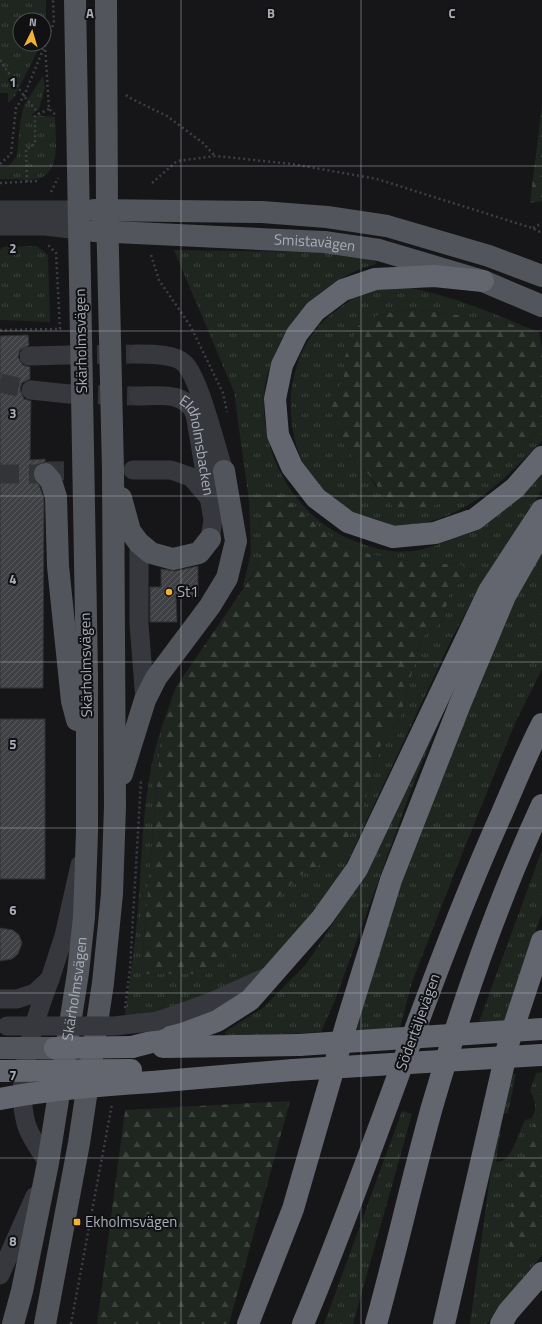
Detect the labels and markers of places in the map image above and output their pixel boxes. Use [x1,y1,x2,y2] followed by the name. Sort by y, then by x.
[177,580,199,603] place label: St1
[164,587,174,597] marker: St1
[85,1210,177,1233] place label: Ekholmsvägen
[72,1217,82,1227] marker: Ekholmsvägen

